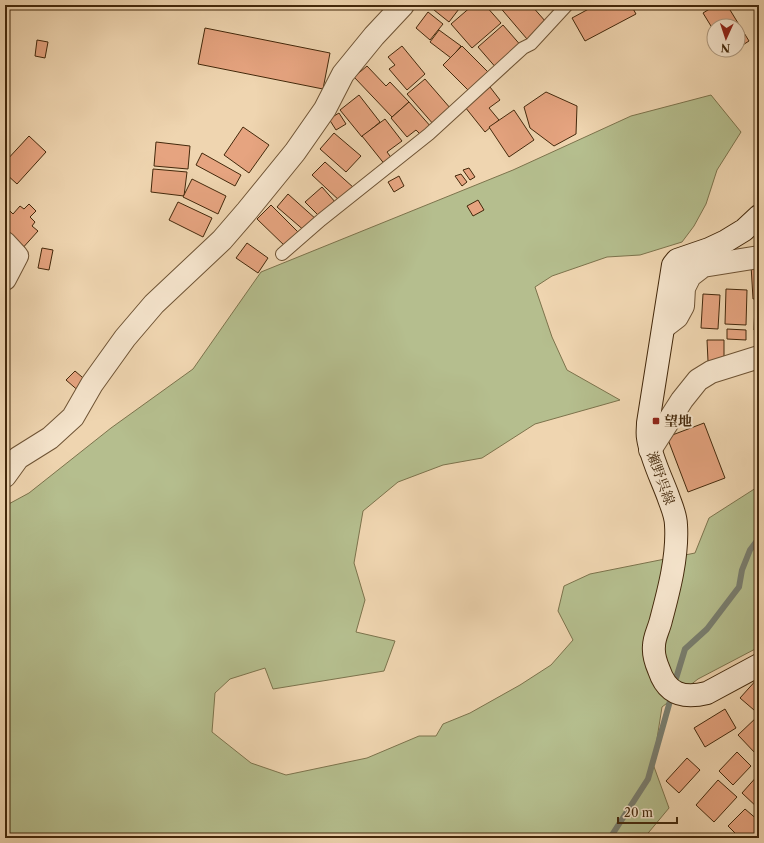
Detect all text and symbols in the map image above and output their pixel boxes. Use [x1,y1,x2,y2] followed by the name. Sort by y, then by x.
[706,18,746,58] north arrow
[720,41,731,55] text: N
[664,412,692,430] place label: 望地
[651,416,661,426] marker: 望地
[643,449,679,507] street label: 瀬野呉線
[618,799,677,825] scale bar
[624,805,653,820] text: 20 m

